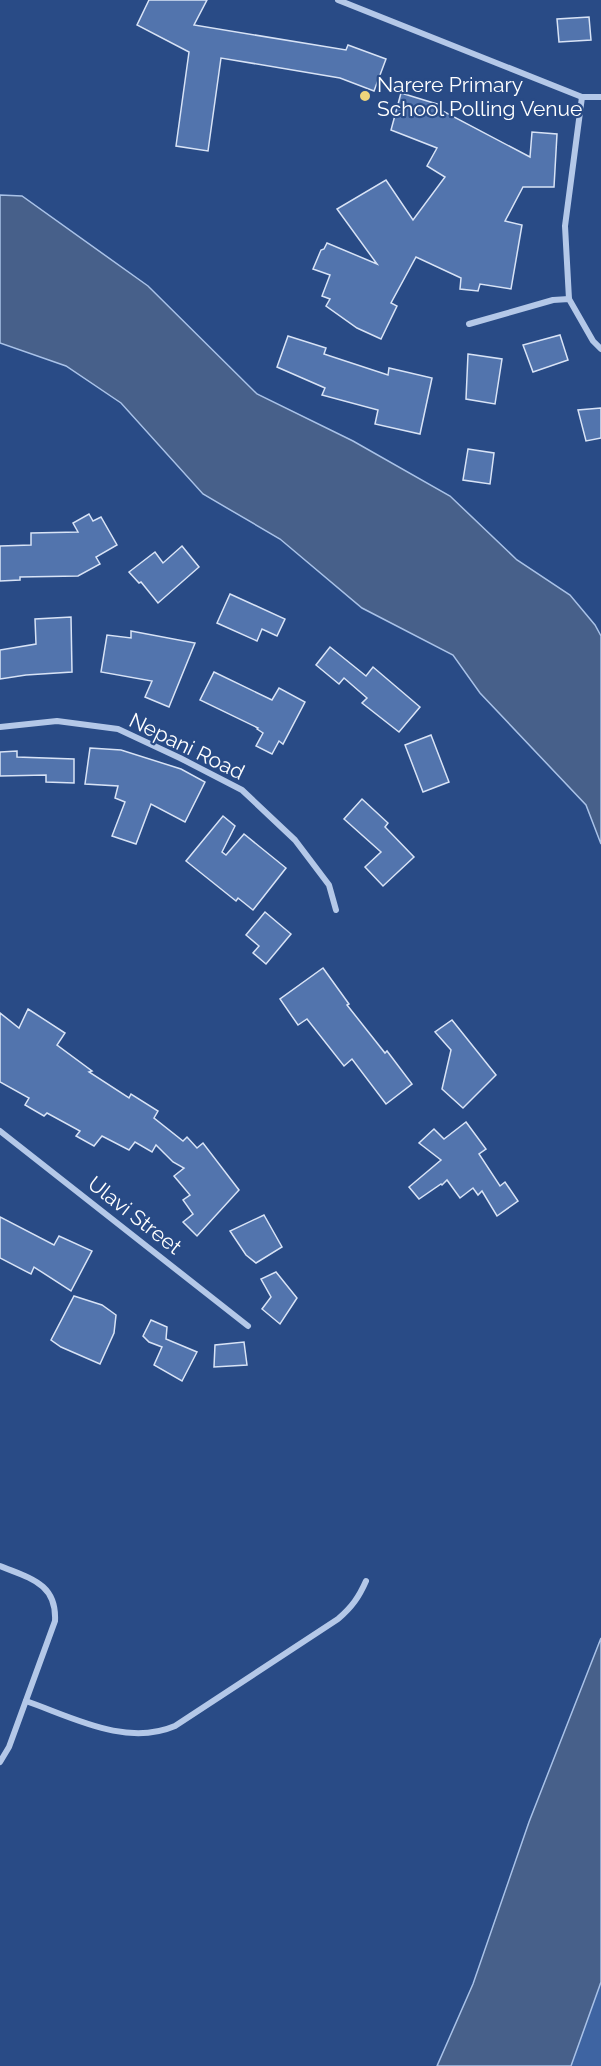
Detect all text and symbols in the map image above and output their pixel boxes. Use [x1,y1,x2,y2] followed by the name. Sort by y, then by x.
[377,72,582,121] place label: Narere Primary School Polling Venue
[358,89,372,103] marker: Narere Primary School Polling Venue
[125,707,249,785] street label: Nepani Road
[83,1171,187,1259] street label: Ulavi Street

